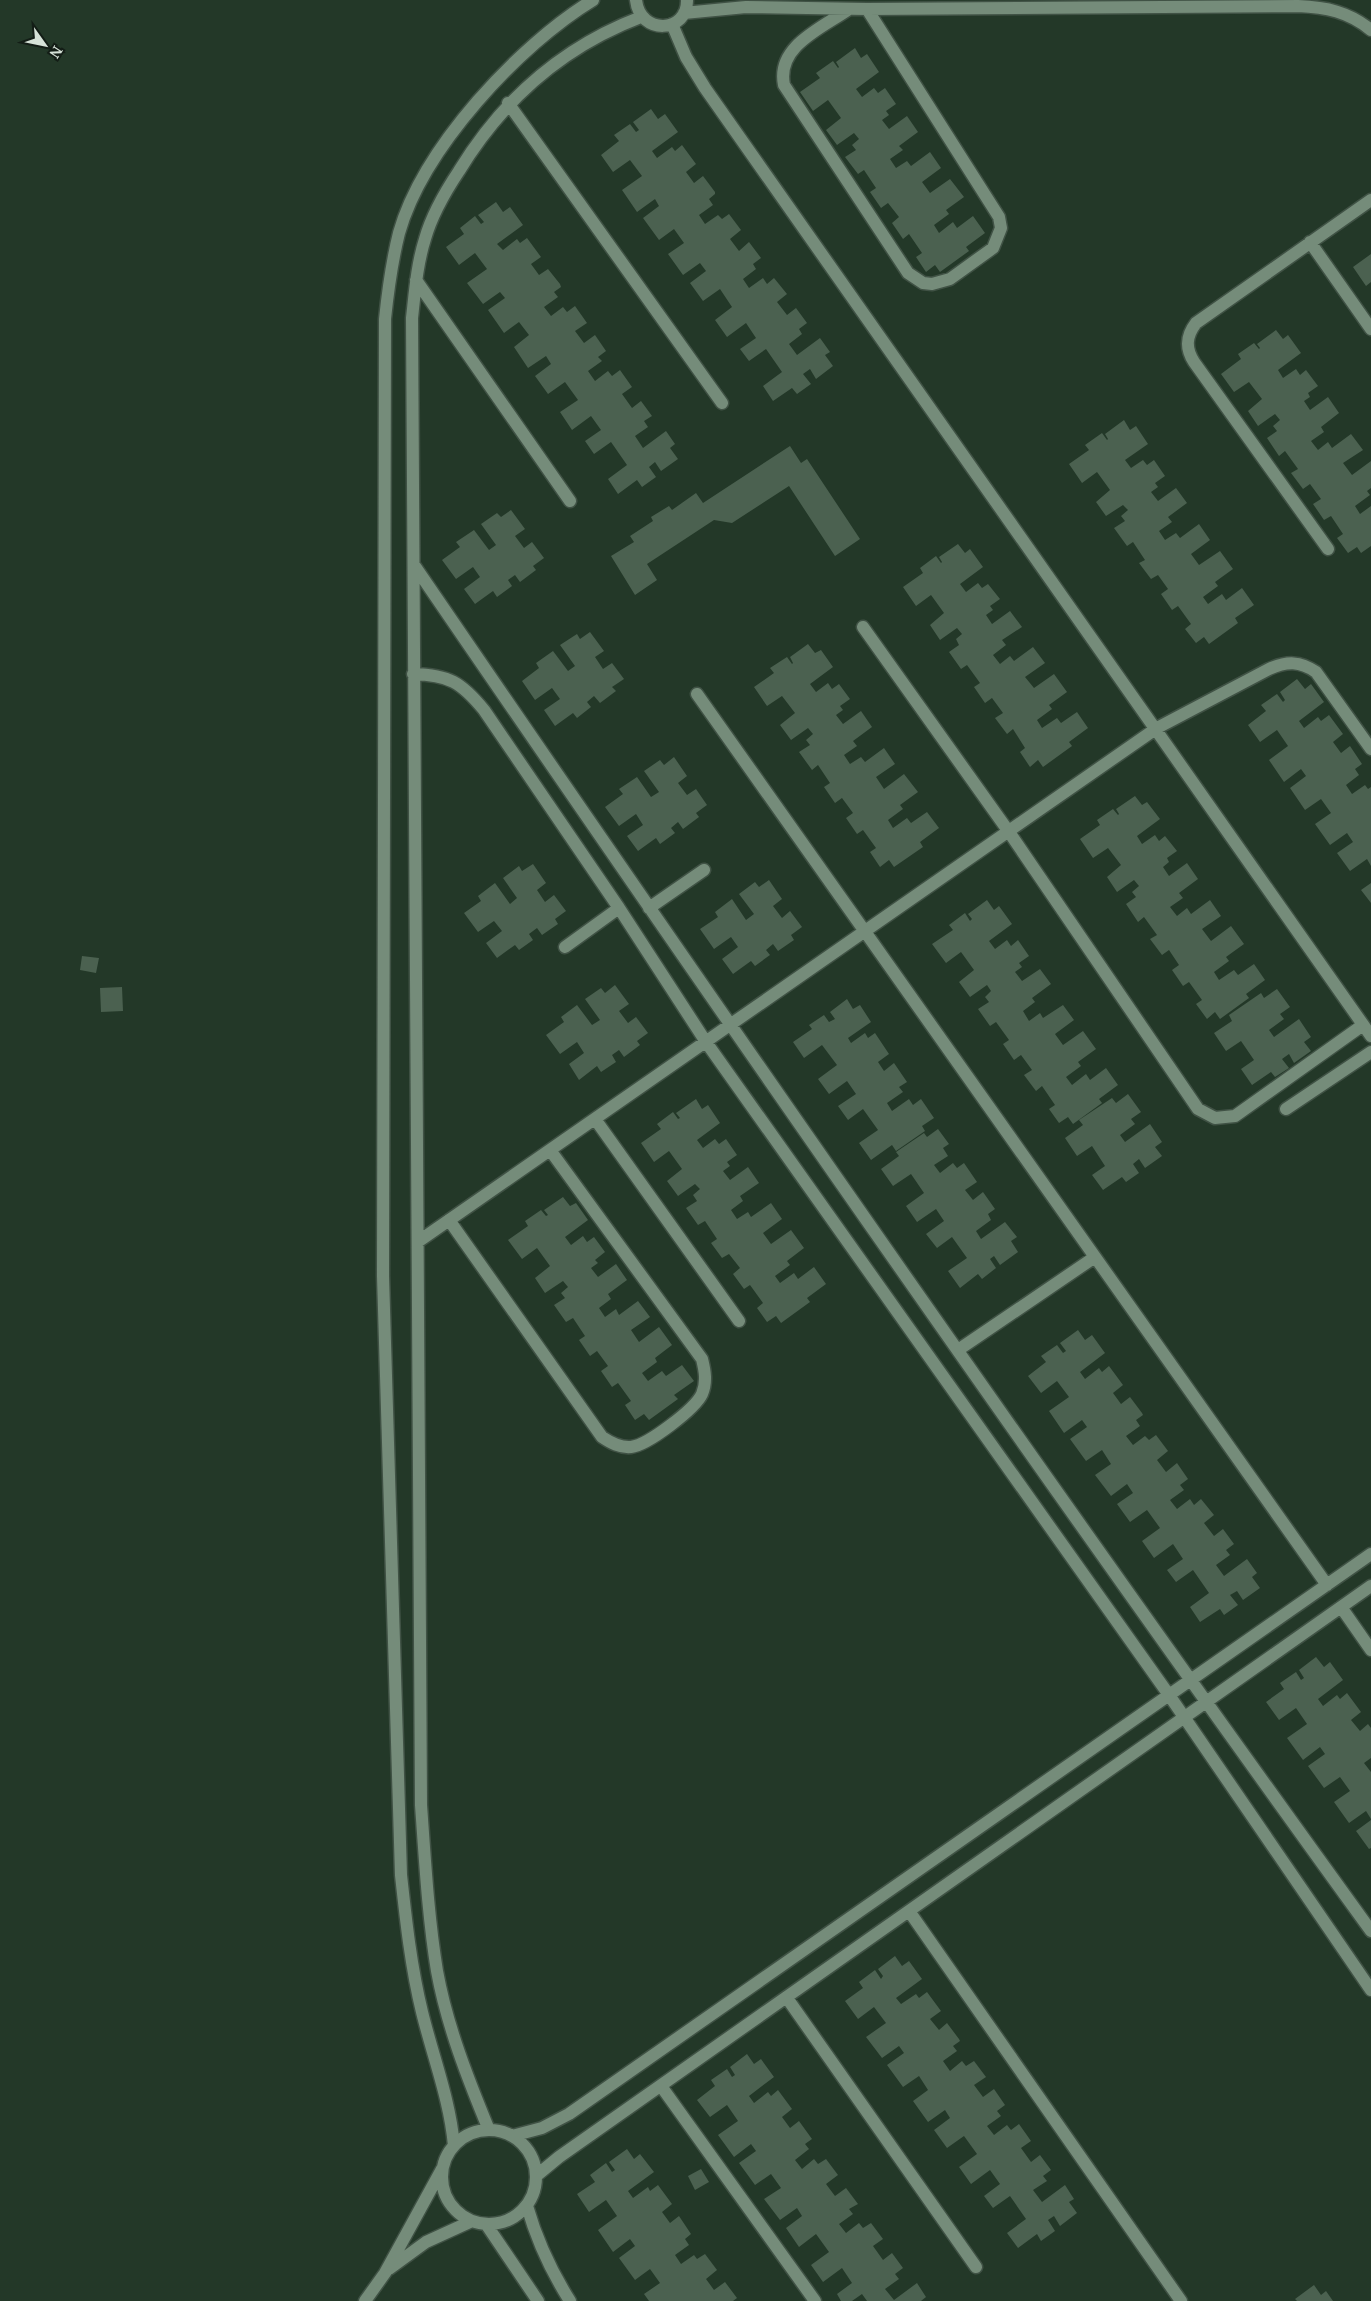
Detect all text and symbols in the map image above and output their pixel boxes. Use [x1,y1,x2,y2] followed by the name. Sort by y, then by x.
[20,20,70,70] north arrow
[45,43,67,62] text: N

